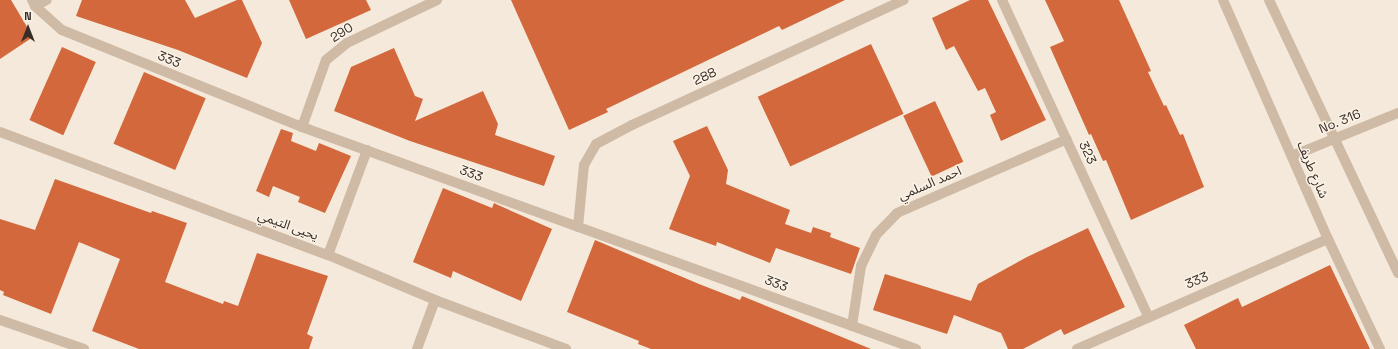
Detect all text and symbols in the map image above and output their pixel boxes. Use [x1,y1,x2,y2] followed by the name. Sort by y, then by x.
[8,8,48,48] north arrow
[24,9,32,23] text: N
[328,20,356,46] street label: 290
[155,48,183,72] street label: 333
[691,65,719,89] street label: 288
[1317,106,1363,138] street label: No. 316
[1075,139,1099,167] street label: 323
[1293,139,1331,201] street label: شارع طريف
[457,163,485,185] street label: 333
[896,164,964,204] street label: احمد السلمي
[256,208,320,244] street label: يحيى التيمي
[1183,269,1211,293] street label: 333
[762,273,790,295] street label: 333

